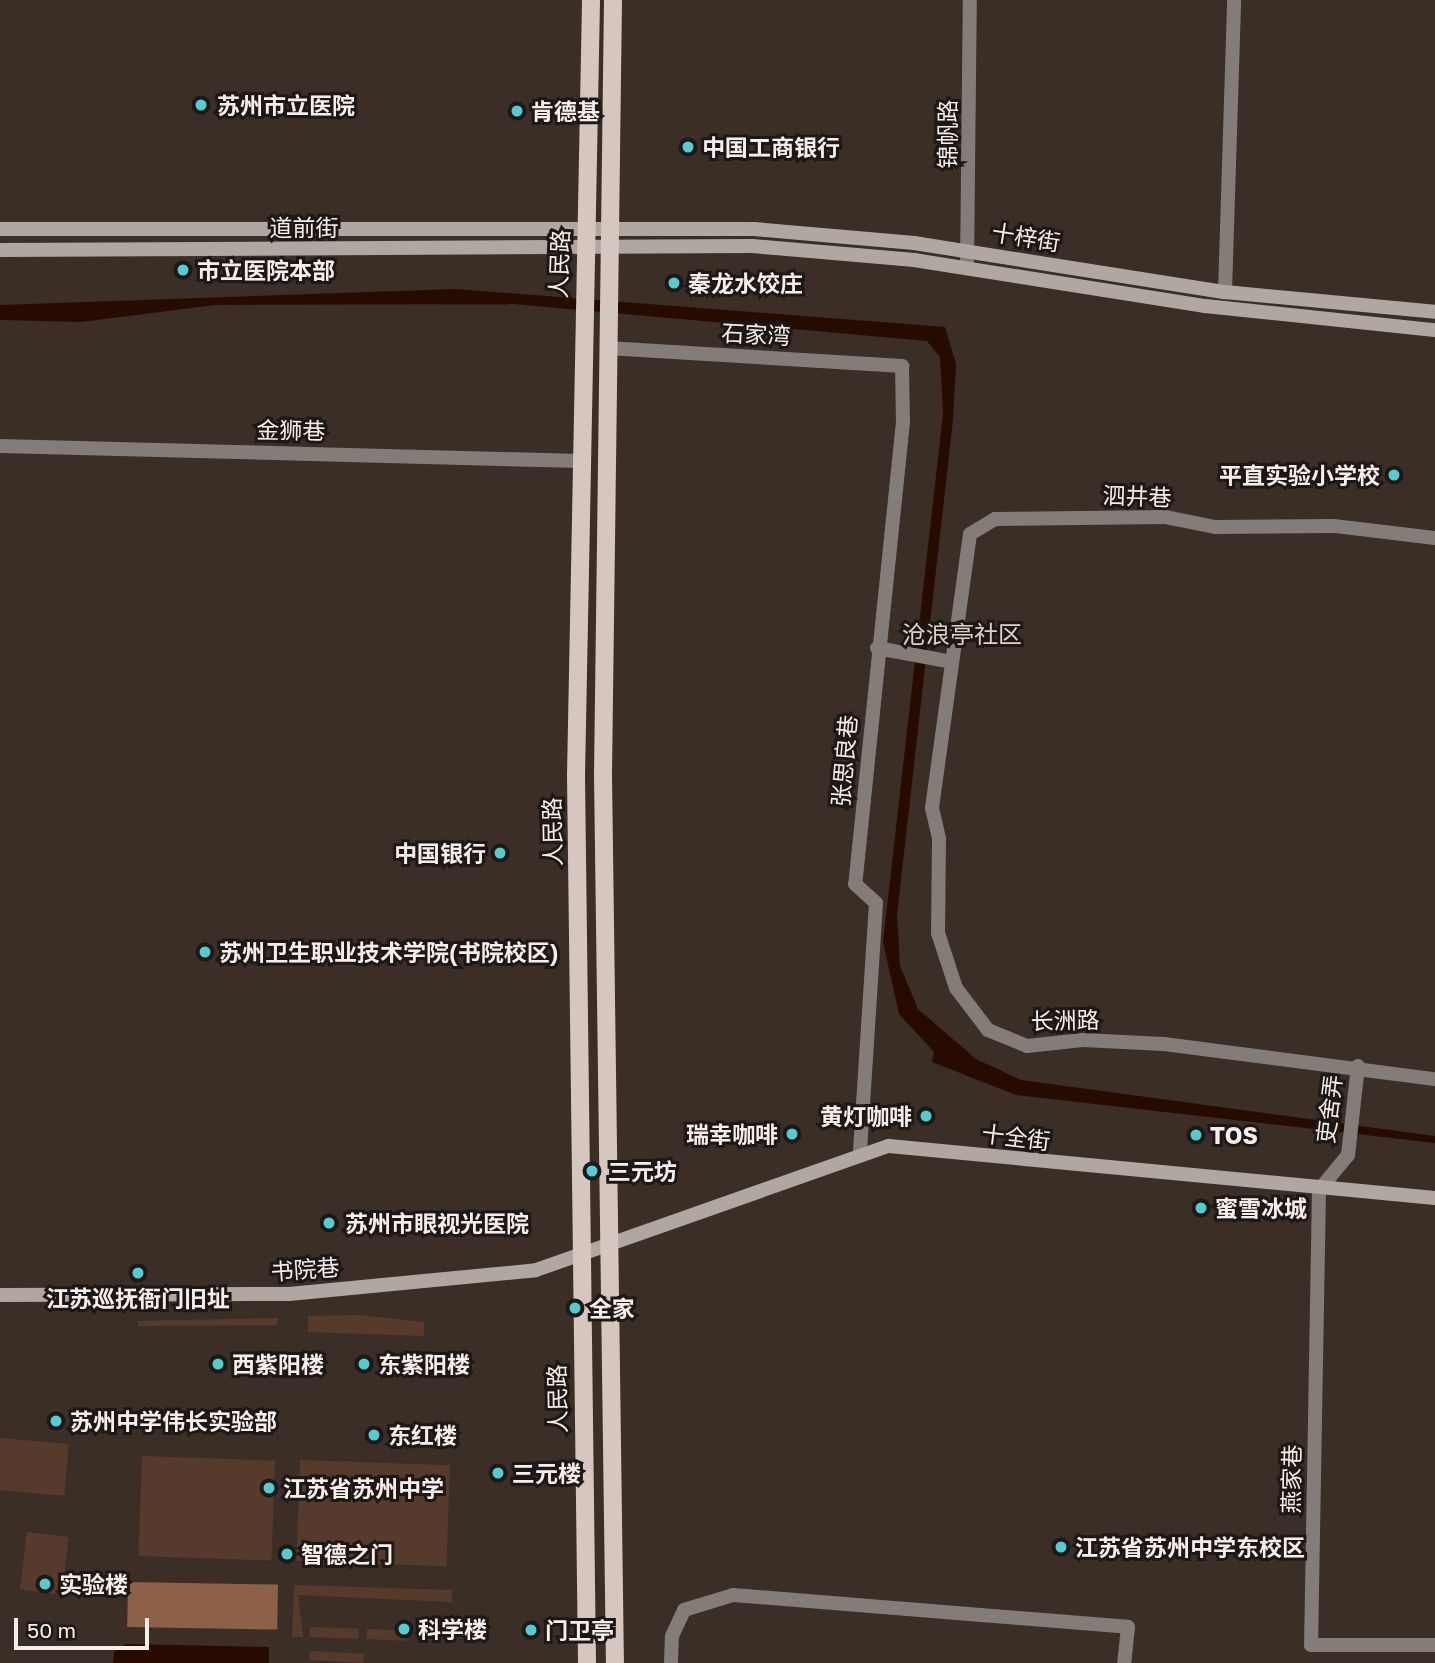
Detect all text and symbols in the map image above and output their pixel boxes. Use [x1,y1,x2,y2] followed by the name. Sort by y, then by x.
[217,91,355,119] place label: 苏州市立医院
[191,95,211,115] marker: 苏州市立医院
[531,97,600,125] place label: 肯德基
[933,100,961,168] street label: 锦帆路
[509,103,525,119] marker: 肯德基
[702,133,840,161] place label: 中国工商银行
[680,139,696,155] marker: 中国工商银行
[270,213,338,241] street label: 道前街
[990,218,1062,256] street label: 十梓街
[544,229,574,299] street label: 人民路
[197,256,335,284] place label: 市立医院本部
[175,262,191,278] marker: 市立医院本部
[688,269,803,297] place label: 秦龙水饺庄
[666,275,682,291] marker: 秦龙水饺庄
[721,318,791,350] street label: 石家湾
[256,416,326,444] street label: 金狮巷
[1219,461,1380,489] place label: 平直实验小学校
[1386,467,1402,483] marker: 平直实验小学校
[1102,481,1172,511] street label: 泗井巷
[902,620,1022,648] district label: 沧浪亭社区
[826,714,862,808] street label: 张思良巷
[538,797,566,867] street label: 人民路
[394,839,486,867] place label: 中国银行
[492,845,508,861] marker: 中国银行
[219,938,558,966] place label: 苏州卫生职业技术学院(书院校区)
[197,944,213,960] marker: 苏州卫生职业技术学院(书院校区)
[1030,1006,1100,1034] street label: 长洲路
[1311,1073,1347,1145] street label: 吏舍弄
[820,1102,912,1130] place label: 黄灯咖啡
[918,1108,934,1124] marker: 黄灯咖啡
[980,1119,1052,1155] street label: 十全街
[686,1120,778,1148] place label: 瑞幸咖啡
[1210,1121,1258,1149] place label: TOS
[784,1126,800,1142] marker: 瑞幸咖啡
[1188,1127,1204,1143] marker: TOS
[608,1157,677,1185] place label: 三元坊
[582,1161,602,1181] marker: 三元坊
[1215,1194,1307,1222] place label: 蜜雪冰城
[1193,1200,1209,1216] marker: 蜜雪冰城
[345,1209,529,1237] place label: 苏州市眼视光医院
[319,1213,339,1233] marker: 苏州市眼视光医院
[270,1253,340,1285] street label: 书院巷
[130,1265,146,1281] marker: 江苏巡抚衙门旧址
[46,1284,230,1312] place label: 江苏巡抚衙门旧址
[589,1294,635,1322] place label: 全家
[567,1300,583,1316] marker: 全家
[232,1350,324,1378] place label: 西紫阳楼
[378,1350,470,1378] place label: 东紫阳楼
[210,1356,226,1372] marker: 西紫阳楼
[356,1356,372,1372] marker: 东紫阳楼
[543,1364,571,1434] street label: 人民路
[70,1407,277,1435] place label: 苏州中学伟长实验部
[48,1413,64,1429] marker: 苏州中学伟长实验部
[388,1421,457,1449] place label: 东红楼
[366,1427,382,1443] marker: 东红楼
[1277,1444,1305,1514] street label: 燕家巷
[512,1459,581,1487] place label: 三元楼
[490,1465,506,1481] marker: 三元楼
[283,1474,444,1502] place label: 江苏省苏州中学
[261,1480,277,1496] marker: 江苏省苏州中学
[1075,1533,1305,1561] place label: 江苏省苏州中学东校区
[1053,1539,1069,1555] marker: 江苏省苏州中学东校区
[301,1540,393,1568] place label: 智德之门
[279,1546,295,1562] marker: 智德之门
[59,1570,128,1598] place label: 实验楼
[37,1576,53,1592] marker: 实验楼
[18,1604,152,1648] scale bar
[418,1615,487,1643] place label: 科学楼
[545,1616,614,1644] place label: 门卫亭
[27,1617,76,1643] text: 50 m
[396,1621,412,1637] marker: 科学楼
[523,1622,539,1638] marker: 门卫亭

